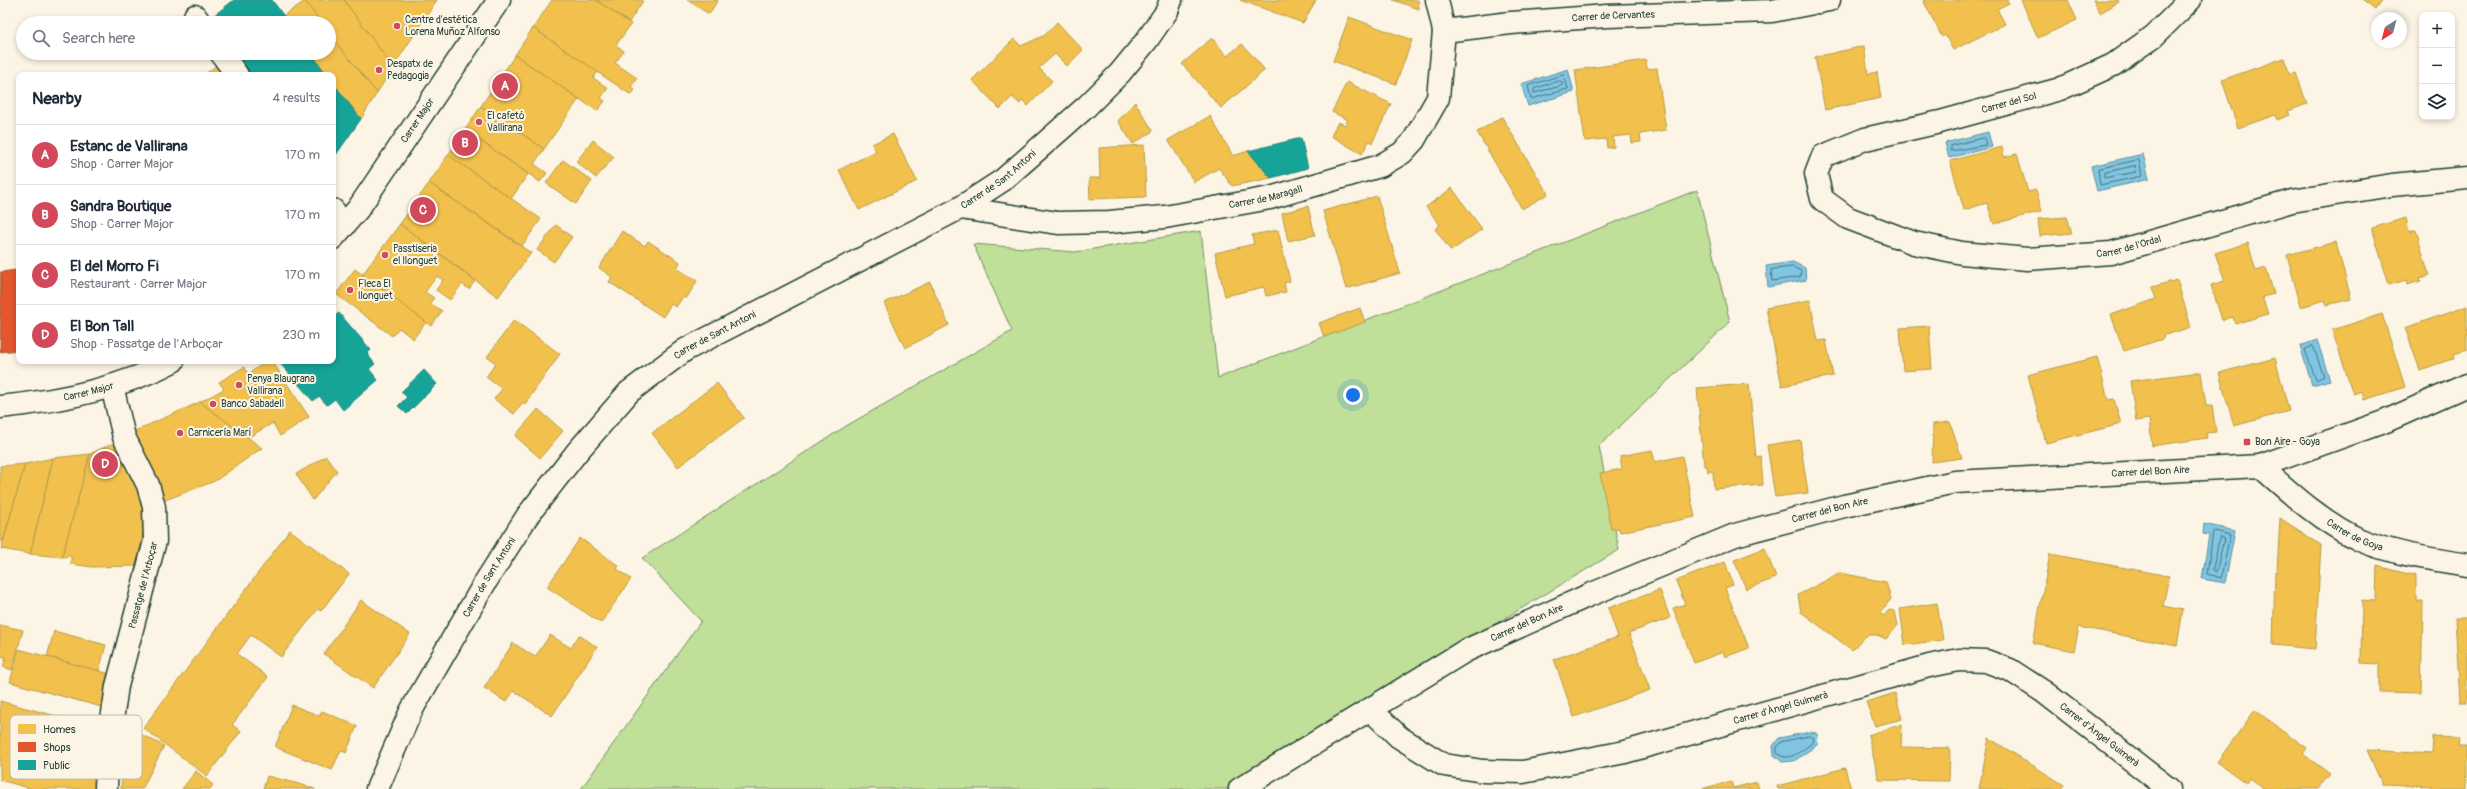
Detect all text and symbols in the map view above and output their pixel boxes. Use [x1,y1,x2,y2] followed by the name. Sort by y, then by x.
[1571,9,1656,25] street label: Carrer de Cervantes
[2371,12,2407,48] north arrow
[2419,12,2455,120] map controls
[2419,12,2455,48] button: +
[405,14,501,38] place label: Centre d'estética Lorena Muñoz Alfonso
[16,16,336,60] search box
[392,21,402,31] marker: Centre d'estética Lorena Muñoz Alfonso
[30,27,52,49] icon: search
[62,29,135,48] text: Search here
[2419,48,2455,84] button: −
[387,58,433,82] place label: Despatx de Pedagogia
[374,65,384,75] marker: Despatx de Pedagogia
[492,71,518,101] pin: A
[2419,84,2455,120] button: layers
[32,88,81,109] text: Nearby
[273,90,320,106] text: 4 results
[1980,90,2038,116] street label: Carrer del Sol
[398,95,437,145] street label: Carrer Major
[487,110,525,134] place label: El cafetó Vallirana
[474,117,484,127] marker: El cafetó Vallirana
[452,128,478,158] pin: B
[70,137,188,156] text: Estanc de Vallirana
[41,147,49,163] text: A
[285,147,320,163] text: 170 m
[959,147,1039,212] street label: Carrer de Sant Antoni
[70,156,174,172] text: Shop · Carrer Major
[1228,183,1304,211] street label: Carrer de Maragall
[410,195,436,225] pin: C
[70,197,171,216] text: Sandra Boutique
[41,207,49,223] text: B
[285,207,320,223] text: 170 m
[70,216,174,232] text: Shop · Carrer Major
[2096,233,2163,260] street label: Carrer de l'Ordal
[393,243,438,267] place label: Passtiseria el llonguet
[380,250,390,260] marker: Passtiseria el llonguet
[70,257,159,276] text: El del Morro Fi
[41,267,49,283] text: C
[285,267,320,283] text: 170 m
[70,276,207,292] text: Restaurant · Carrer Major
[358,278,394,302] place label: Fleca El llonguet
[345,285,355,295] marker: Fleca El llonguet
[672,308,758,362] street label: Carrer de Sant Antoni
[70,317,134,336] text: El Bon Tall
[41,327,49,343] text: D
[283,327,320,343] text: 230 m
[70,336,223,352] text: Shop · Passatge de l'Arboçar
[247,373,315,397] place label: Penya Blaugrana Vallirana
[62,380,116,404] street label: Carrer Major
[234,380,244,390] marker: Penya Blaugrana Vallirana
[1343,385,1363,405] your location
[221,398,284,410] place label: Banco Sabadell
[208,399,218,409] marker: Banco Sabadell
[188,427,251,439] place label: Carnicería Marí
[175,428,185,438] marker: Carnicería Marí
[2255,436,2320,448] place label: Bon Aire - Goya
[2242,437,2252,447] marker: Bon Aire - Goya
[92,449,118,479] pin: D
[2111,464,2190,480] street label: Carrer del Bon Aire
[1790,495,1869,526] street label: Carrer del Bon Aire
[2324,516,2385,554] street label: Carrer de Goya
[460,535,518,619] street label: Carrer de Sant Antoni
[126,540,161,630] street label: Passatge de l'Arboçar
[1489,601,1565,645] street label: Carrer del Bon Aire
[1732,689,1830,727] street label: Carrer d'Àngel Guimerà
[2057,700,2142,770] street label: Carrer d'Àngel Guimerà
[10,715,142,779] legend
[43,723,76,736] text: Homes
[43,741,71,754] text: Shops
[43,759,71,772] text: Public

